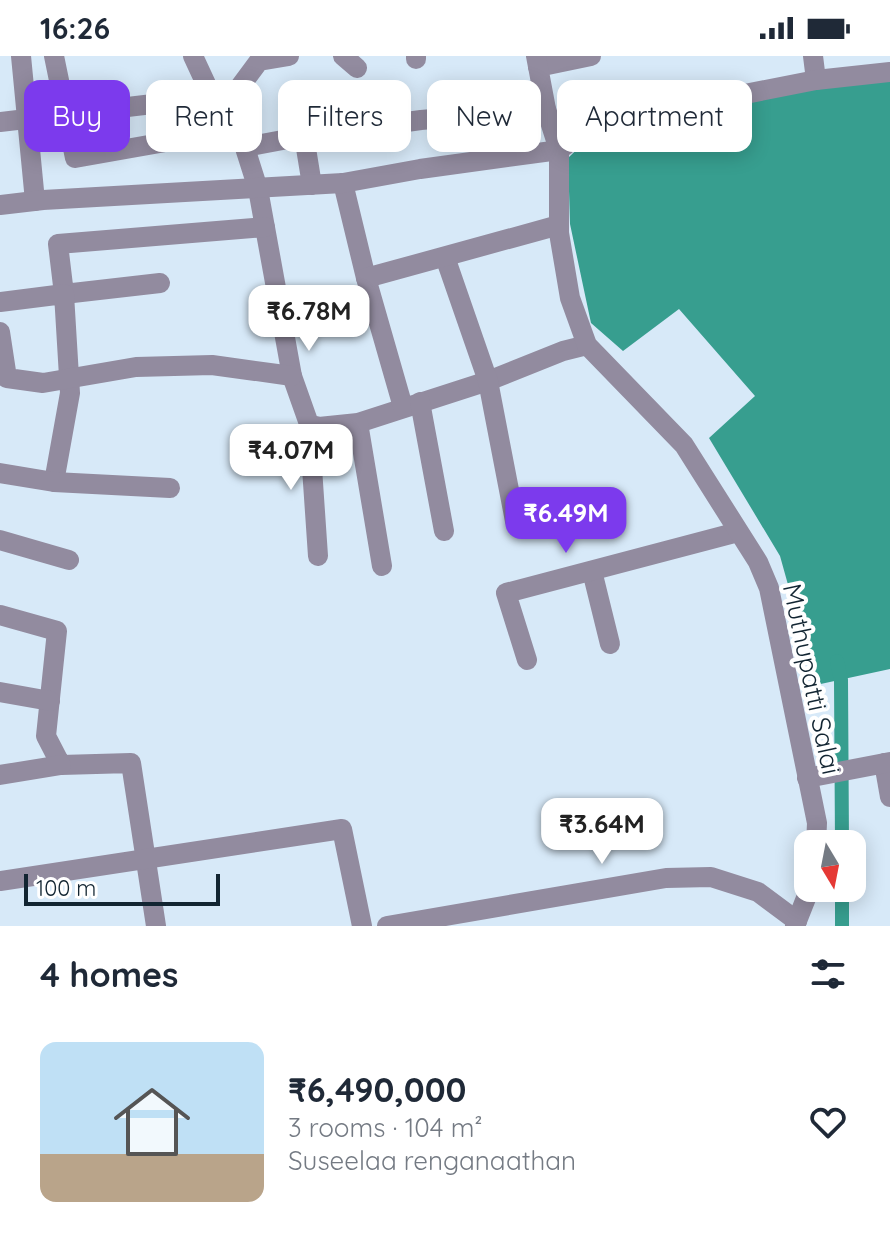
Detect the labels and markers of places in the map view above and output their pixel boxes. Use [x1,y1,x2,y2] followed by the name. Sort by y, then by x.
[244,285,374,353] pin: ₹6.78M
[226,424,356,492] pin: ₹4.07M
[501,487,631,555] pin: ₹6.49M
[537,798,667,866] pin: ₹3.64M

